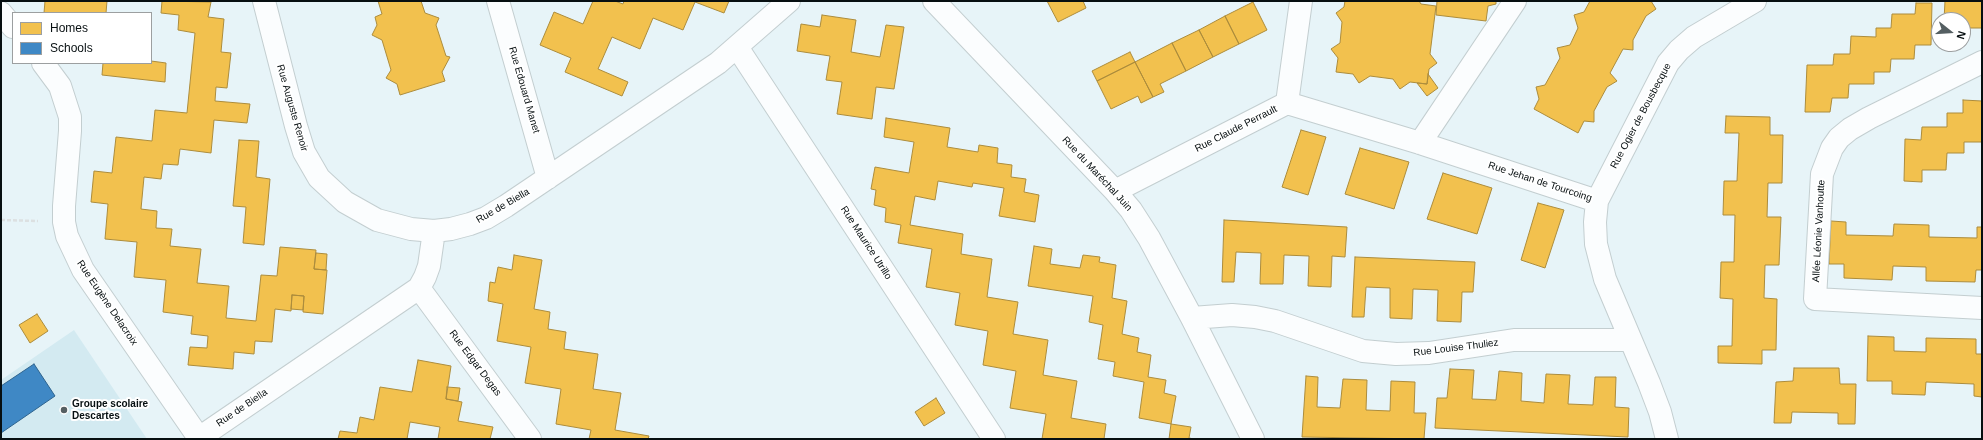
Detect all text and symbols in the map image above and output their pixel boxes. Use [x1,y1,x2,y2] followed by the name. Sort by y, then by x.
[12,12,152,64] legend
[1931,12,1971,52] north arrow
[50,21,88,35] text: Homes
[1955,30,1968,41] text: N
[50,41,93,55] text: Schools
[506,45,542,135] street label: Rue Edouard Manet
[1608,61,1674,171] street label: Rue Ogier de Bousbecque
[274,63,310,153] street label: Rue Auguste Renoir
[1193,103,1279,155] street label: Rue Claude Perrault
[1059,134,1135,214] street label: Rue du Maréchal Juin
[1487,160,1593,204] street label: Rue Jehan de Tourcoing
[1810,179,1828,283] street label: Allée Léonie Vanhoutte
[474,186,532,226] street label: Rue de Biella
[838,204,894,282] street label: Rue Maurice Utrillo
[74,258,140,348] street label: Rue Eugène Delacroix
[446,328,504,398] street label: Rue Edgar Degas
[1413,337,1499,359] street label: Rue Louise Thuliez
[214,386,270,430] street label: Rue de Biella
[72,398,148,422] place label: Groupe scolaire Descartes
[59,405,69,415] marker: Groupe scolaire Descartes

